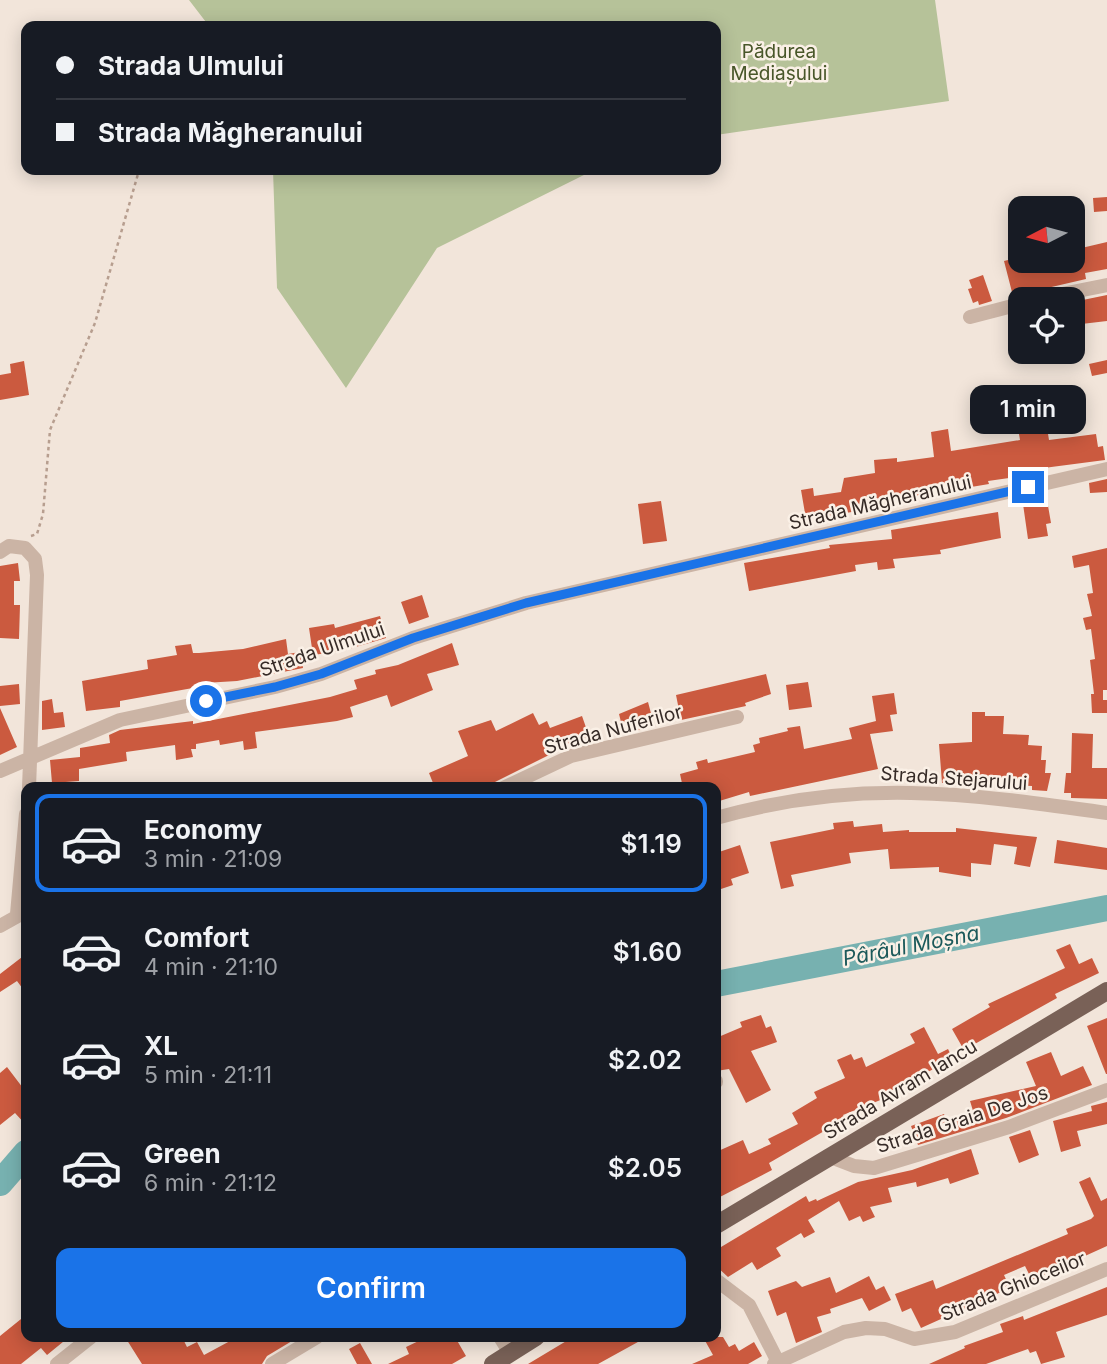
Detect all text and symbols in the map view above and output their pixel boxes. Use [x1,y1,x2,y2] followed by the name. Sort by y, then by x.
[731,40,827,85] park label: Pădurea Mediașului
[98,50,284,81] text: Strada Ulmului
[98,117,363,148] text: Strada Măgheranului
[1008,196,1085,273] north arrow
[1008,196,1085,364] map controls
[1008,287,1085,364] button: locate
[970,386,1086,434] callout: 1 min
[1000,395,1056,423] text: 1 min
[787,470,974,535] street label: Strada Măgheranului
[1012,471,1044,503] route end
[257,617,388,682] street label: Strada Ulmului
[190,685,222,717] route start
[541,700,685,759] street label: Strada Nuferilor
[880,762,1028,795] street label: Strada Stejarului
[60,812,123,875] icon: car
[144,814,262,845] text: Economy
[620,828,682,859] text: $1.19
[144,845,282,873] text: 3 min · 21:09
[60,920,123,983] icon: car
[841,920,981,971] water label: Pârâul Moșna
[144,922,249,953] text: Comfort
[613,936,682,967] text: $1.60
[144,953,278,981] text: 4 min · 21:10
[60,1028,123,1091] icon: car
[144,1030,178,1061] text: XL
[819,1034,981,1144] street label: Strada Avram Iancu
[608,1044,682,1075] text: $2.02
[144,1061,272,1089] text: 5 min · 21:11
[874,1081,1051,1158] street label: Strada Graia De Jos
[60,1136,123,1199] icon: car
[144,1138,221,1169] text: Green
[608,1152,682,1183] text: $2.05
[144,1169,277,1197] text: 6 min · 21:12
[937,1247,1089,1326] street label: Strada Ghioceilor
[56,1248,686,1328] button: Confirm

